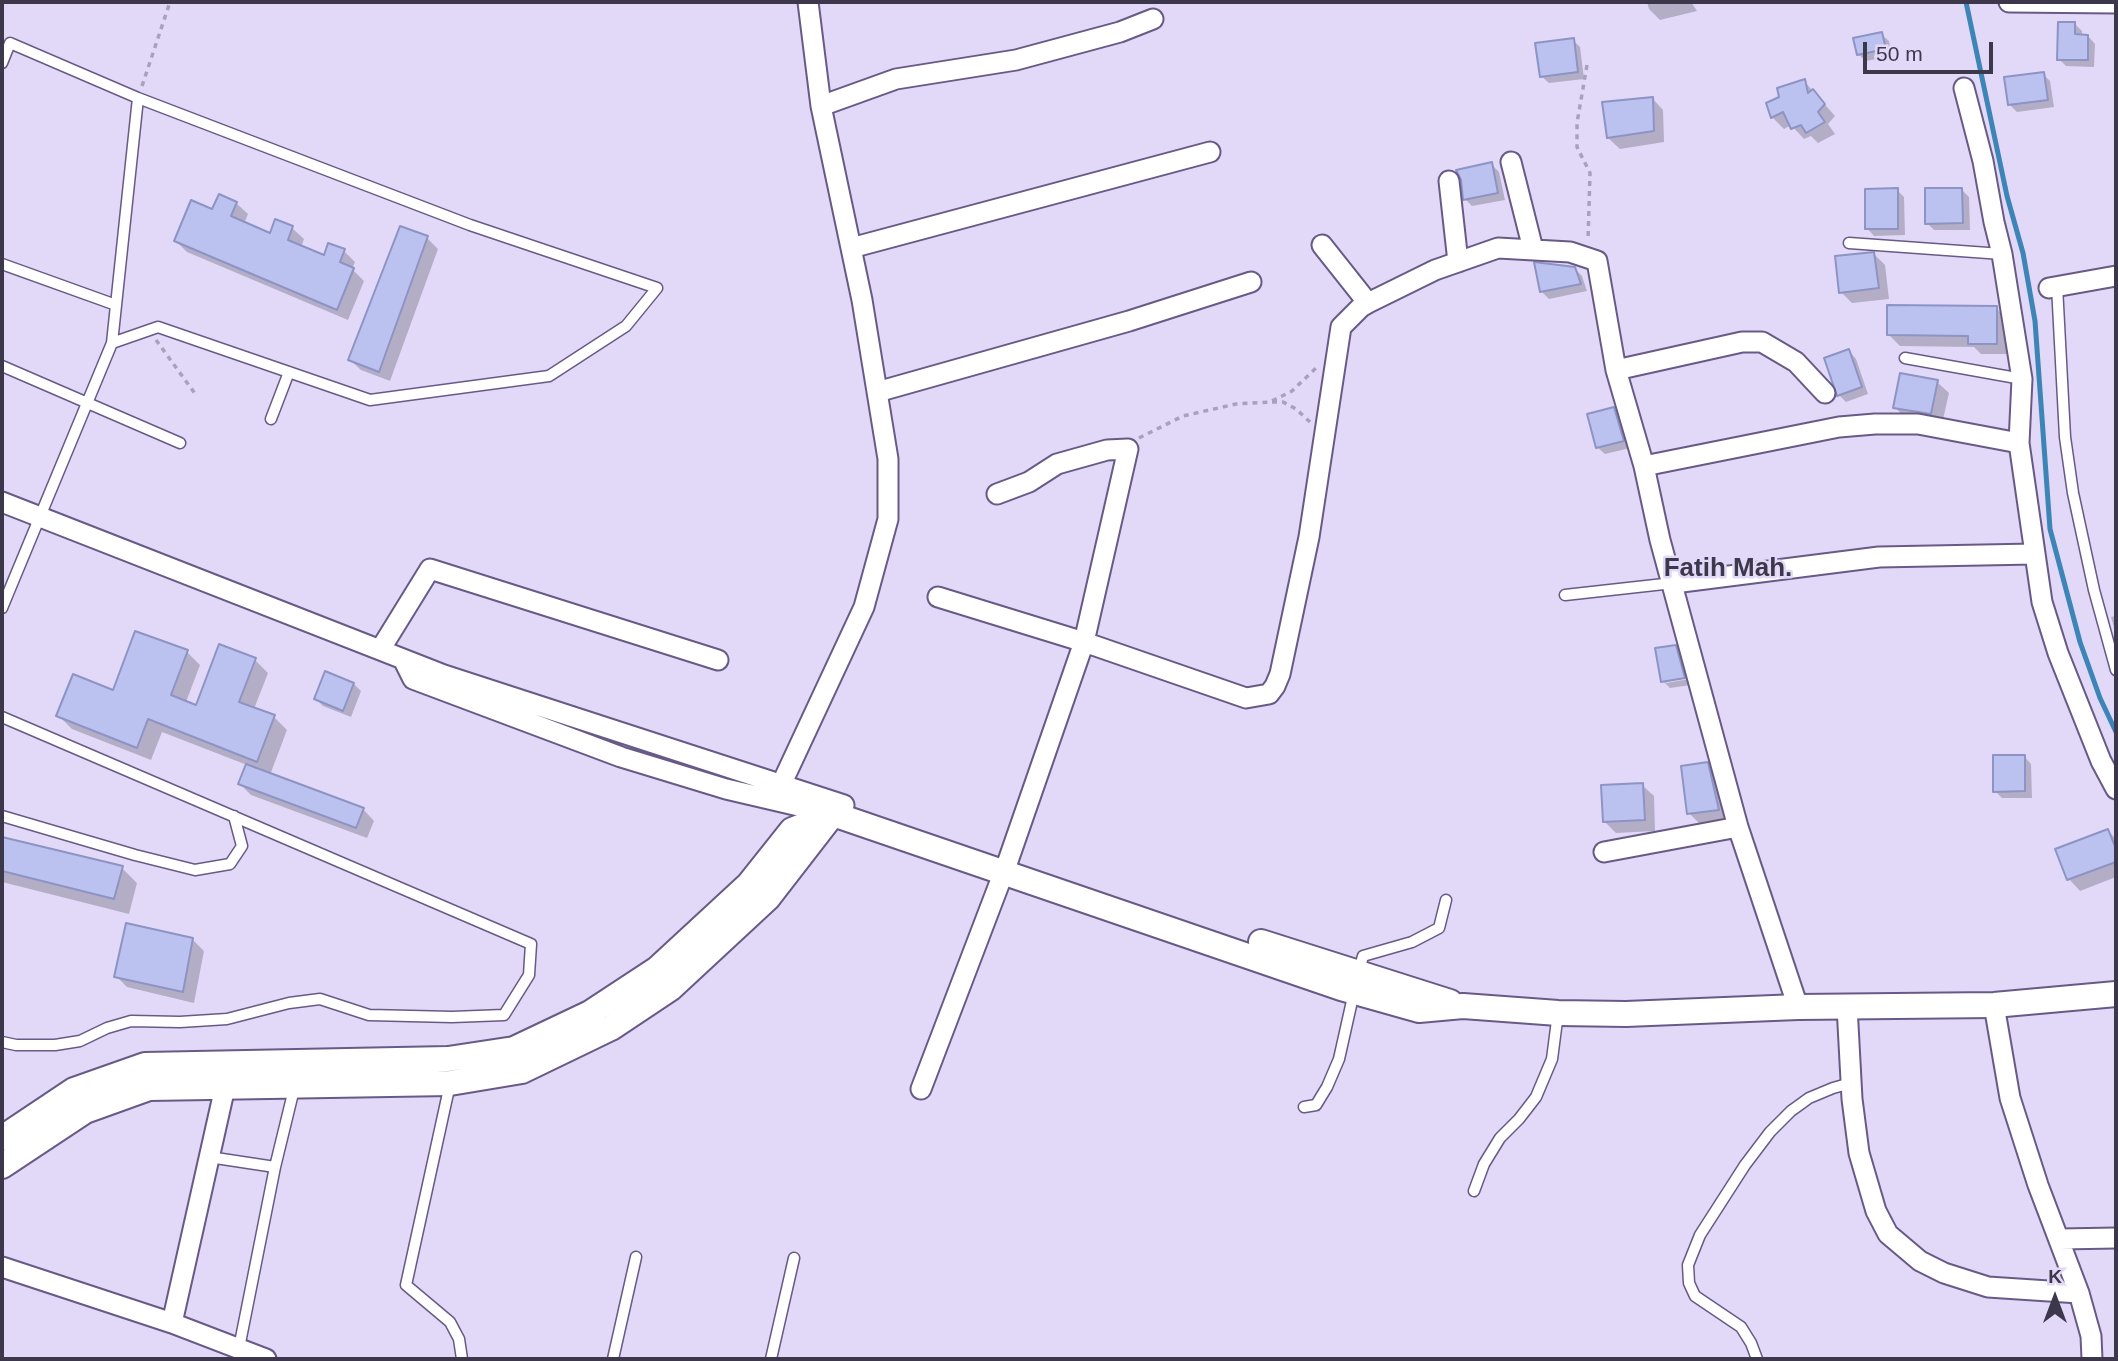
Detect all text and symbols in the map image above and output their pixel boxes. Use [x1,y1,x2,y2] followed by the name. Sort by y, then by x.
[1866,28,1996,72] scale bar
[1876,42,1923,65] text: 50 m
[1664,553,1792,585] district label: Fatih Mah.
[2020,1263,2090,1333] north arrow
[2048,1266,2062,1287] text: K

